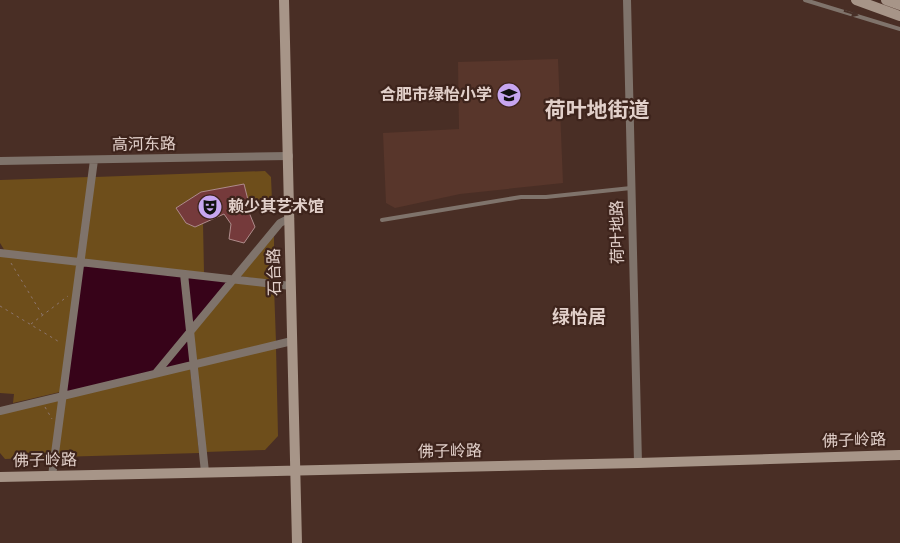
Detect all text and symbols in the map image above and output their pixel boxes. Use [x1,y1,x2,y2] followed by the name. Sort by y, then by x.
[844,10,859,18] one-way arrow
[496,82,522,108] school or university icon: 合肥市绿怡小学
[380,86,492,105] place label: 合肥市绿怡小学
[545,98,650,123] district label: 荷叶地街道
[112,135,176,155] street label: 高河东路
[197,194,223,220] theatre icon: 赖少其艺术馆
[228,197,324,217] place label: 赖少其艺术馆
[608,200,628,264] street label: 荷叶地路
[265,248,285,296] street label: 石台路
[552,307,606,328] district label: 绿怡居
[822,430,886,452] street label: 佛子岭路
[418,442,482,462] street label: 佛子岭路
[13,451,77,471] street label: 佛子岭路

